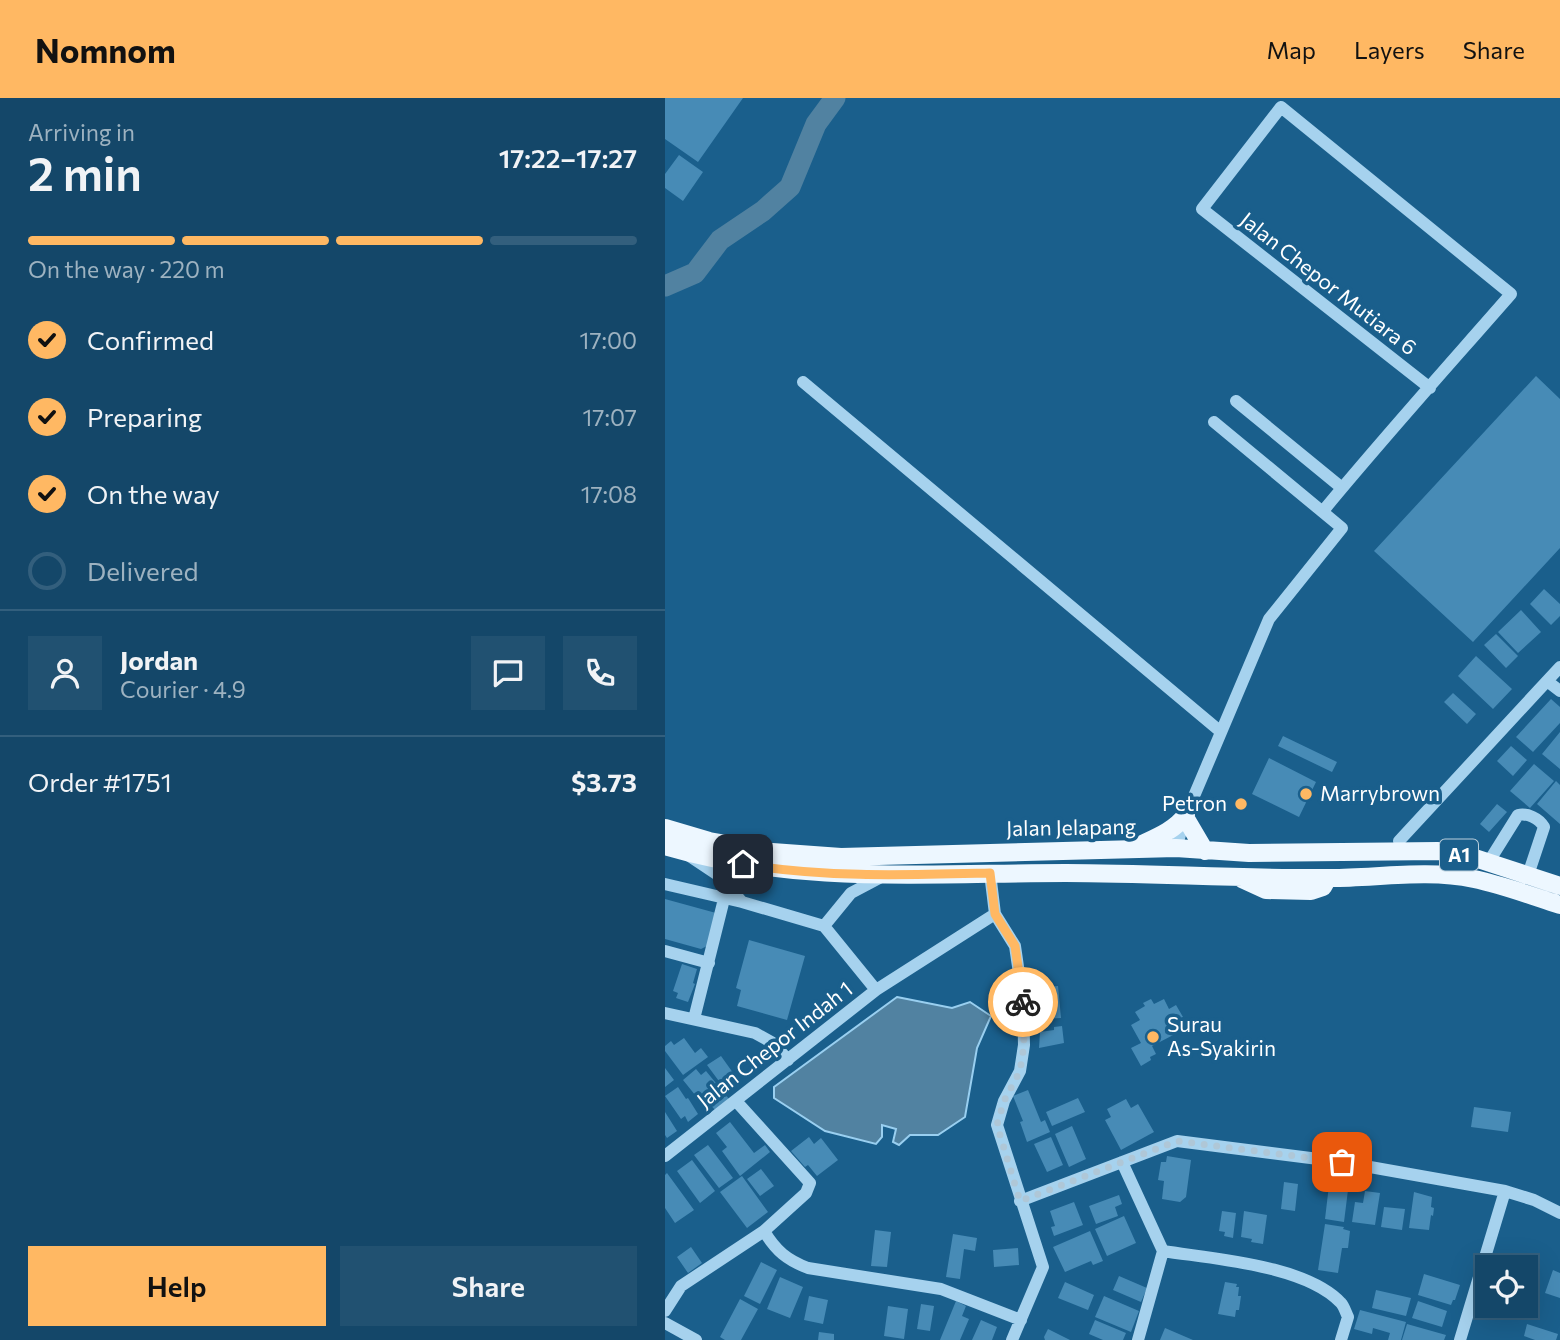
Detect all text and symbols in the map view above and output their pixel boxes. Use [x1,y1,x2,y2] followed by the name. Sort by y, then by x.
[35,29,176,70] text: Nomnom
[1267,35,1316,64] text: Map
[1354,35,1425,64] text: Layers
[1463,35,1525,64] text: Share
[28,118,135,146] text: Arriving in
[499,142,637,173] text: 17:22–17:27
[28,144,142,200] text: 2 min
[1236,206,1422,359] street label: Jalan Chepor Mutiara 6
[28,255,225,283] text: On the way · 220 m
[28,321,66,359] icon: check
[87,324,214,355] text: Confirmed
[580,326,637,354] text: 17:00
[28,398,66,436] icon: check
[87,401,202,432] text: Preparing
[583,403,637,431] text: 17:07
[28,475,66,513] icon: check
[87,478,220,509] text: On the way
[581,480,637,508] text: 17:08
[87,555,198,586] text: Delivered
[28,636,102,710] button: person
[471,636,545,710] button: chat
[563,636,637,710] button: phone
[120,644,198,675] text: Jordan
[120,675,246,703] text: Courier · 4.9
[28,766,172,797] text: Order #1751
[571,766,637,797] text: $3.73
[1320,780,1440,805] place label: Marrybrown
[1298,786,1314,802] marker: Marrybrown
[1162,790,1227,815] place label: Petron
[1233,796,1249,812] marker: Petron
[1006,813,1136,840] street label: Jalan Jelapang
[713,834,773,894] pin
[1440,840,1478,870] road number: A1
[724,845,762,883] icon: home
[988,967,1058,1037] courier
[691,975,857,1112] street label: Jalan Chepor Indah 1
[1004,983,1042,1021] icon: bike
[1167,1011,1276,1060] place label: Surau As-Syakirin
[1145,1029,1161,1045] marker: Surau As-Syakirin
[1312,1132,1372,1192] pin
[1323,1143,1361,1181] icon: bag
[28,1246,326,1326] button: Help
[340,1246,637,1326] button: Share
[1475,1255,1538,1318] map controls
[1475,1255,1538,1318] button: locate

